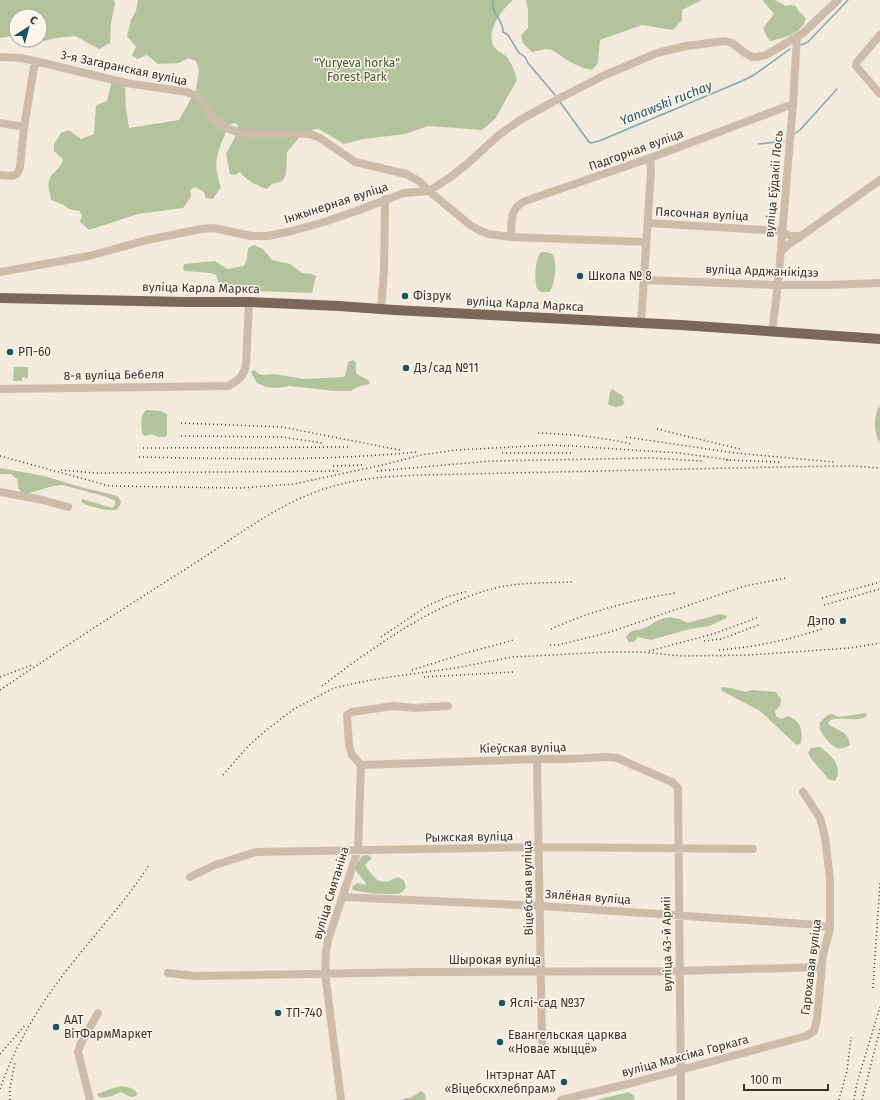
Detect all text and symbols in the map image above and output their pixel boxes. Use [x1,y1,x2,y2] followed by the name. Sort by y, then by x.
[8,8,48,48] north arrow
[27,13,41,28] text: С
[59,48,189,88] street label: 3-я Загаранская вуліца
[314,56,400,84] park label: "Yuryeva horka" Forest Park
[618,77,715,128] water label: Yanawski ruchay
[587,126,685,174] street label: Падгорная вуліца
[762,130,786,238] street label: вуліца Еўдакіі Лось
[282,180,390,226] street label: Інжынерная вуліца
[655,205,749,223] street label: Пясочная вуліца
[705,262,819,280] street label: вуліца Арджанікідзэ
[588,269,652,283] place label: Школа № 8
[575,271,585,281] marker: Школа № 8
[142,280,260,296] street label: вуліца Карла Маркса
[413,289,452,303] place label: Фізрук
[400,291,410,301] marker: Фізрук
[466,294,584,314] street label: вуліца Карла Маркса
[18,345,51,359] place label: РП-60
[5,347,15,357] marker: РП-60
[413,361,479,375] place label: Дз/сад №11
[401,363,411,373] marker: Дз/сад №11
[63,367,165,383] street label: 8-я вуліца Бебеля
[807,614,835,628] place label: Дэпо
[838,616,848,626] marker: Дэпо
[479,740,567,756] street label: Кіеўская вуліца
[425,829,513,845] street label: Рыжская вуліца
[520,840,536,936] street label: Віцебская вуліца
[310,845,352,941] street label: вуліца Смятаніна
[545,887,631,907] street label: Зялёная вуліца
[659,896,675,992] street label: вуліца 43-й Арміі
[798,918,824,1016] street label: Гарохавая вуліца
[449,953,541,967] street label: Шырокая вуліца
[510,996,585,1010] place label: Яслі-сад №37
[497,998,507,1008] marker: Яслі-сад №37
[286,1006,323,1020] place label: ТП-740
[273,1008,283,1018] marker: ТП-740
[64,1013,153,1041] place label: ААТ ВітФармМаркет
[51,1022,61,1032] marker: ААТ ВітФармМаркет
[508,1028,627,1056] place label: Евангельская царква «Новае жыццё»
[620,1032,750,1080] street label: вуліца Максіма Горкага
[495,1037,505,1047] marker: Евангельская царква «Новае жыццё»
[744,1066,828,1092] scale bar
[444,1068,557,1096] place label: Інтэрнат ААТ «Віцебскхлебпрам»
[750,1073,782,1087] text: 100 m
[559,1077,569,1087] marker: Інтэрнат ААТ «Віцебскхлебпрам»

